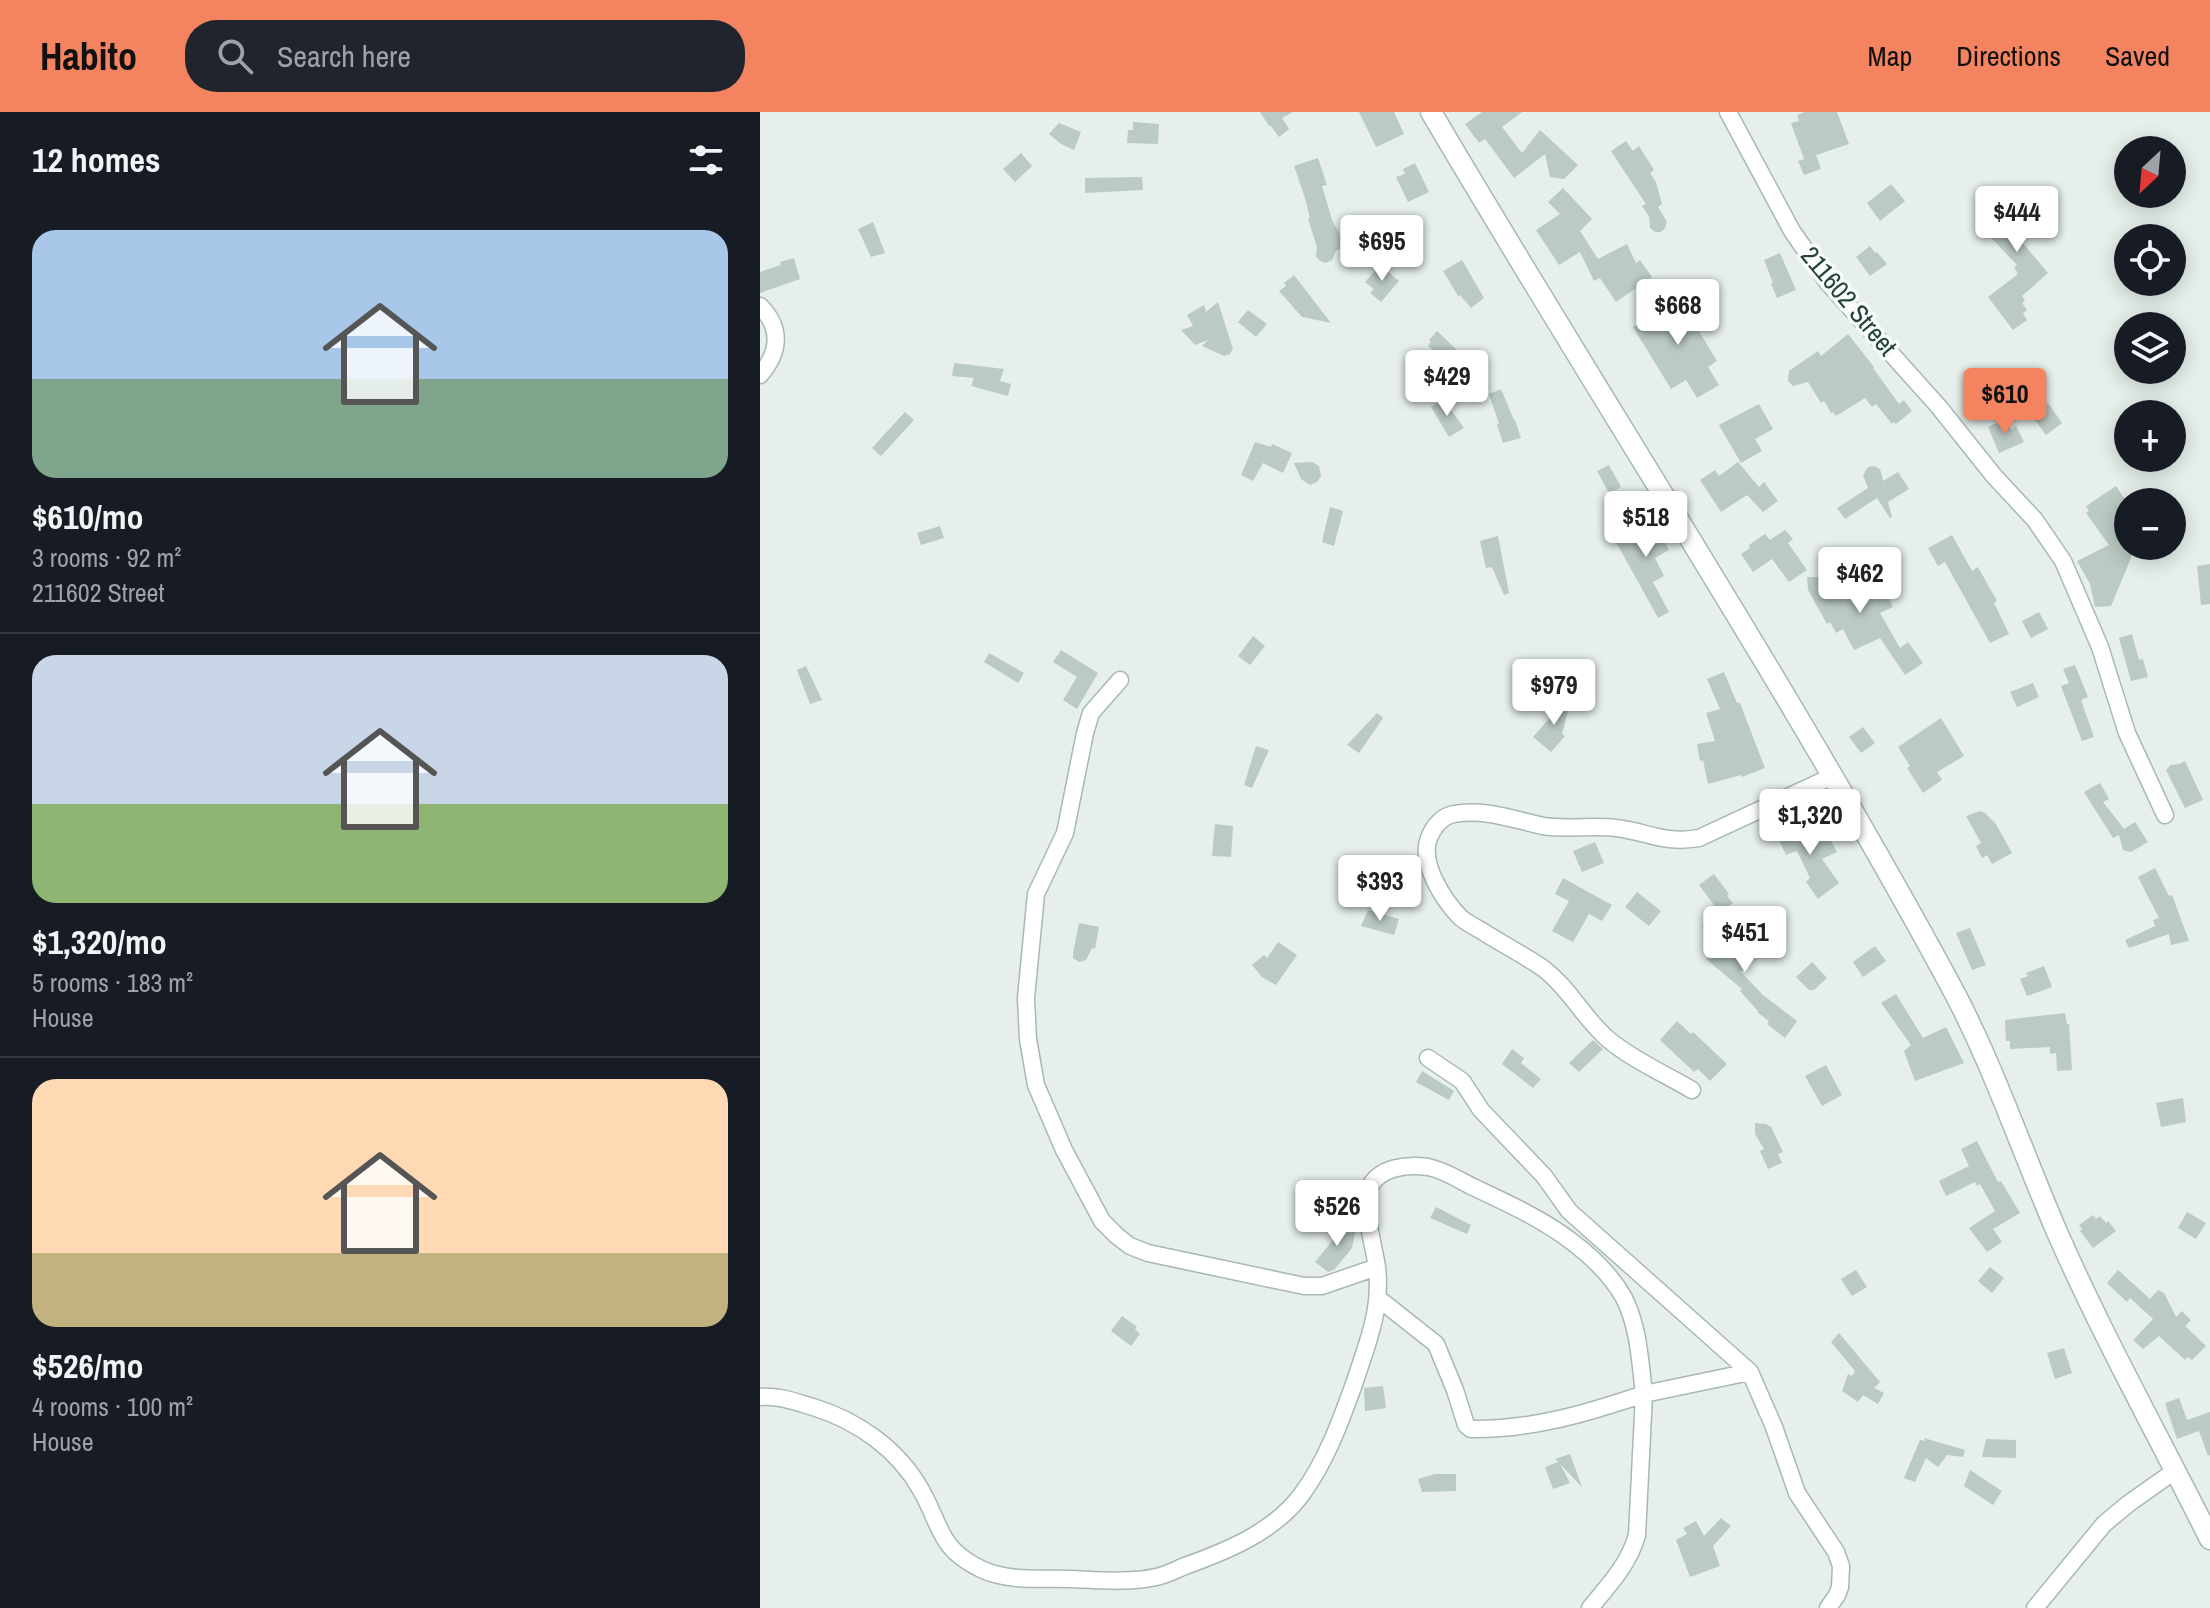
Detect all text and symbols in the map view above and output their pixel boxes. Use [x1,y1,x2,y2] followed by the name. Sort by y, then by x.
[185,20,745,92] search box
[40,31,137,82] text: Habito
[213,34,257,78] icon: search
[277,36,411,76] text: Search here
[1868,37,1912,75] text: Map
[1956,37,2061,75] text: Directions
[2105,37,2170,75] text: Saved
[2114,136,2186,208] north arrow
[2114,136,2186,560] map controls
[32,137,161,183] text: 12 homes
[684,138,728,182] icon: filters
[1970,186,2064,254] pin: $444
[1993,194,2041,229] text: $444
[1335,215,1429,283] pin: $695
[1358,223,1406,258] text: $695
[2114,224,2186,296] button: locate
[1793,239,1905,363] street label: 211602 Street
[1631,279,1725,347] pin: $668
[308,282,452,426] icon: home
[1654,287,1702,322] text: $668
[2114,312,2186,384] button: layers
[1400,350,1494,418] pin: $429
[1423,358,1471,393] text: $429
[1958,368,2052,436] pin: $610
[1981,376,2029,411] text: $610
[2114,400,2186,472] button: +
[2114,488,2186,560] button: −
[1599,491,1693,559] pin: $518
[32,494,144,540] text: $610/mo
[1622,499,1670,534] text: $518
[32,540,181,575] text: 3 rooms · 92 m²
[1813,547,1907,615] pin: $462
[1836,555,1884,590] text: $462
[32,575,164,610] text: 211602 Street
[1507,659,1601,727] pin: $979
[1530,667,1578,702] text: $979
[308,707,452,851] icon: home
[1745,789,1875,857] pin: $1,320
[1777,797,1843,832] text: $1,320
[1333,855,1427,923] pin: $393
[1356,863,1404,898] text: $393
[1698,906,1792,974] pin: $451
[1721,914,1769,949] text: $451
[32,919,167,965] text: $1,320/mo
[32,965,193,1000] text: 5 rooms · 183 m²
[32,1000,94,1035] text: House
[308,1131,452,1275] icon: home
[1290,1180,1384,1248] pin: $526
[1313,1188,1361,1223] text: $526
[32,1343,144,1389] text: $526/mo
[32,1389,193,1424] text: 4 rooms · 100 m²
[32,1424,94,1459] text: House

